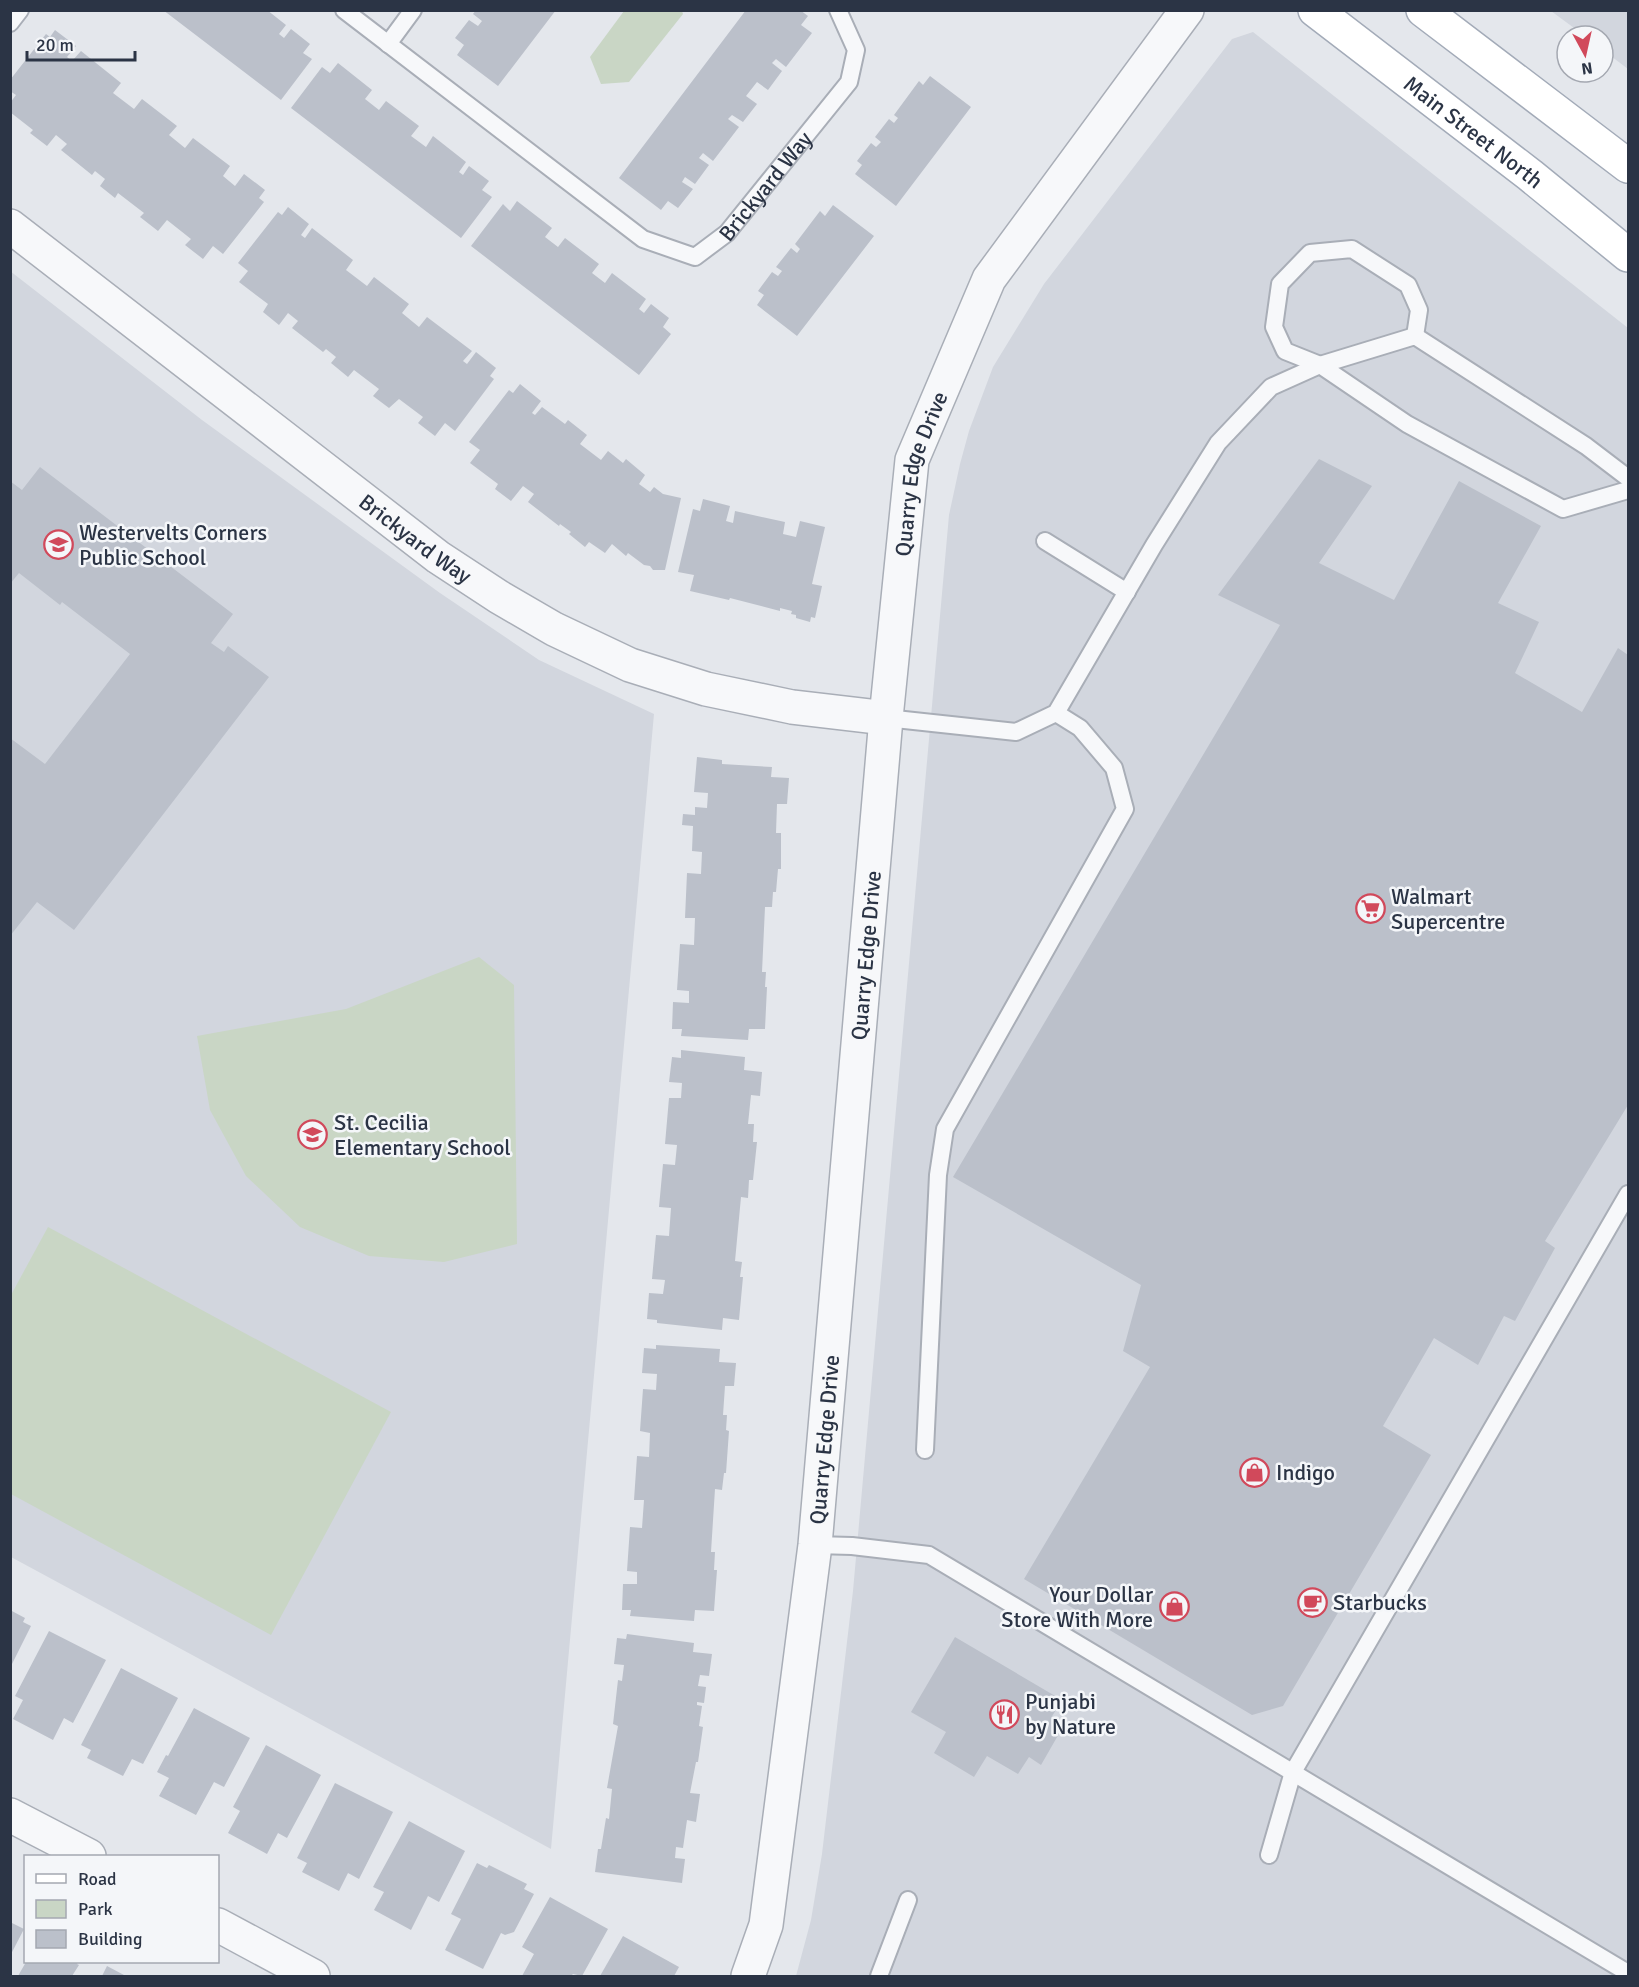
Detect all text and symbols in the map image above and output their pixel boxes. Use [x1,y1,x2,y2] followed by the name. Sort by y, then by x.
[27,24,135,62] scale bar
[1555,24,1615,84] north arrow
[36,34,74,56] text: 20 m
[1580,57,1594,79] text: N
[1399,70,1549,194] street label: Main Street North
[712,125,818,246] street label: Brickyard Way
[889,387,953,557] street label: Quarry Edge Drive
[354,488,478,589] street label: Brickyard Way
[79,519,267,571] place label: Westervelts Corners Public School
[42,529,74,561] school or university icon: Westervelts Corners Public School
[845,870,886,1041] street label: Quarry Edge Drive
[1391,883,1505,935] place label: Walmart Supercentre
[1354,893,1386,925] supermarket icon: Walmart Supercentre
[334,1109,511,1161] place label: St. Cecilia Elementary School
[297,1119,329,1151] school or university icon: St. Cecilia Elementary School
[803,1354,845,1526] street label: Quarry Edge Drive
[1239,1456,1271,1488] shop icon: Indigo
[1276,1459,1335,1486] place label: Indigo
[1001,1581,1153,1633] place label: Your Dollar Store With More
[1296,1586,1328,1618] cafe icon: Starbucks
[1333,1589,1427,1616] place label: Starbucks
[1158,1591,1190,1623] shop icon: Your Dollar Store With More
[1025,1688,1116,1740] place label: Punjabi by Nature
[988,1698,1020,1730] restaurant icon: Punjabi by Nature
[24,1855,219,1963] legend
[78,1868,117,1890] text: Road
[78,1898,113,1920] text: Park
[78,1928,142,1950] text: Building

